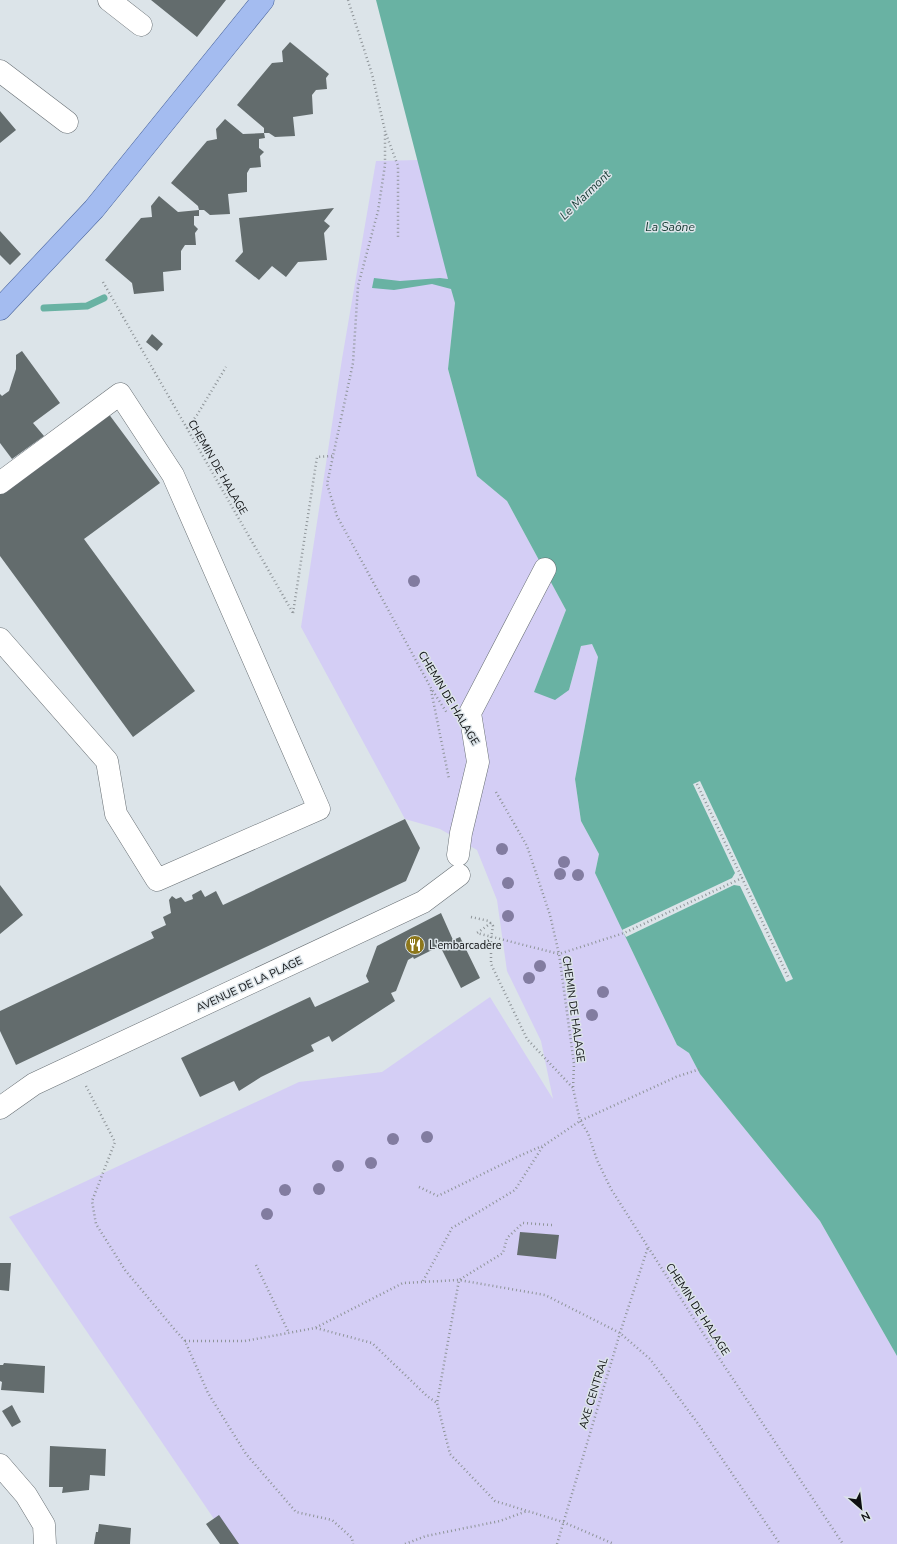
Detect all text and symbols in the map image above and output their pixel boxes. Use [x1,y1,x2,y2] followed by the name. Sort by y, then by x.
[556,166,614,223] water label: Le Marmont
[645,219,695,235] water label: La Saône
[184,417,251,517] street label: CHEMIN DE HALAGE
[415,648,483,748] street label: CHEMIN DE HALAGE
[404,934,426,956] restaurant icon: L'embarcadère
[429,938,502,953] place label: L'embarcadère
[194,953,305,1016] street label: AVENUE DE LA PLAGE
[559,955,588,1063] street label: CHEMIN DE HALAGE
[662,1260,733,1358] street label: CHEMIN DE HALAGE
[575,1356,611,1431] street label: AXE CENTRAL
[841,1488,881,1528] north arrow
[858,1508,873,1525] text: N

